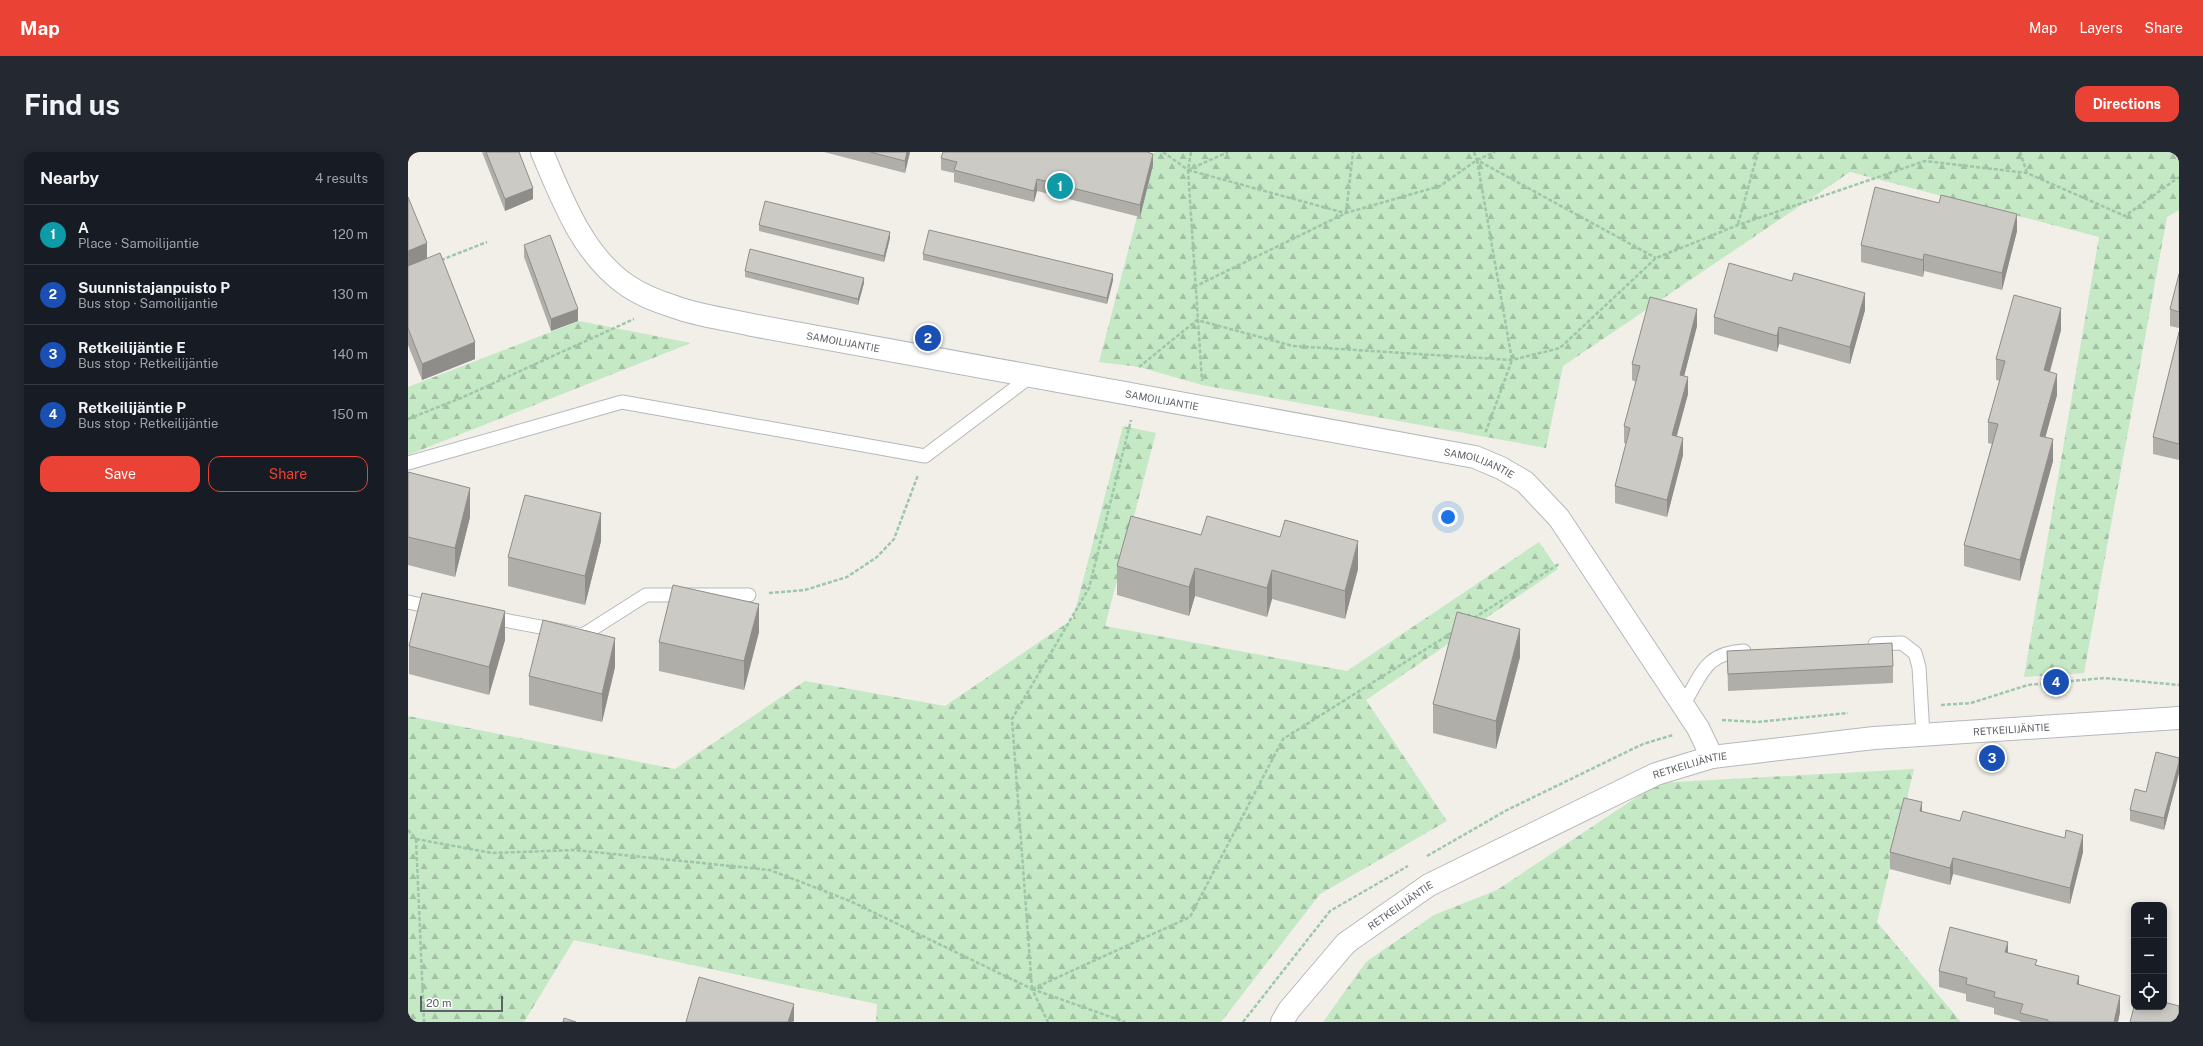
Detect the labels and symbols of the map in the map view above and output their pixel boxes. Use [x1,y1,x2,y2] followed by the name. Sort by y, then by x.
[1047,171,1073,201] pin: 1
[915,323,941,353] pin: 2
[805,329,881,354] street label: SAMOILIJANTIE
[1124,387,1200,412] street label: SAMOILIJANTIE
[1443,445,1517,481] street label: SAMOILIJANTIE
[1438,507,1458,527] your location
[2043,667,2069,697] pin: 4
[1973,720,2050,738] street label: RETKEILIJÄNTIE
[1979,743,2005,773] pin: 3
[1651,749,1728,781] street label: RETKEILIJÄNTIE
[1365,878,1435,932] street label: RETKEILIJÄNTIE
[420,994,503,1013] scale bar

